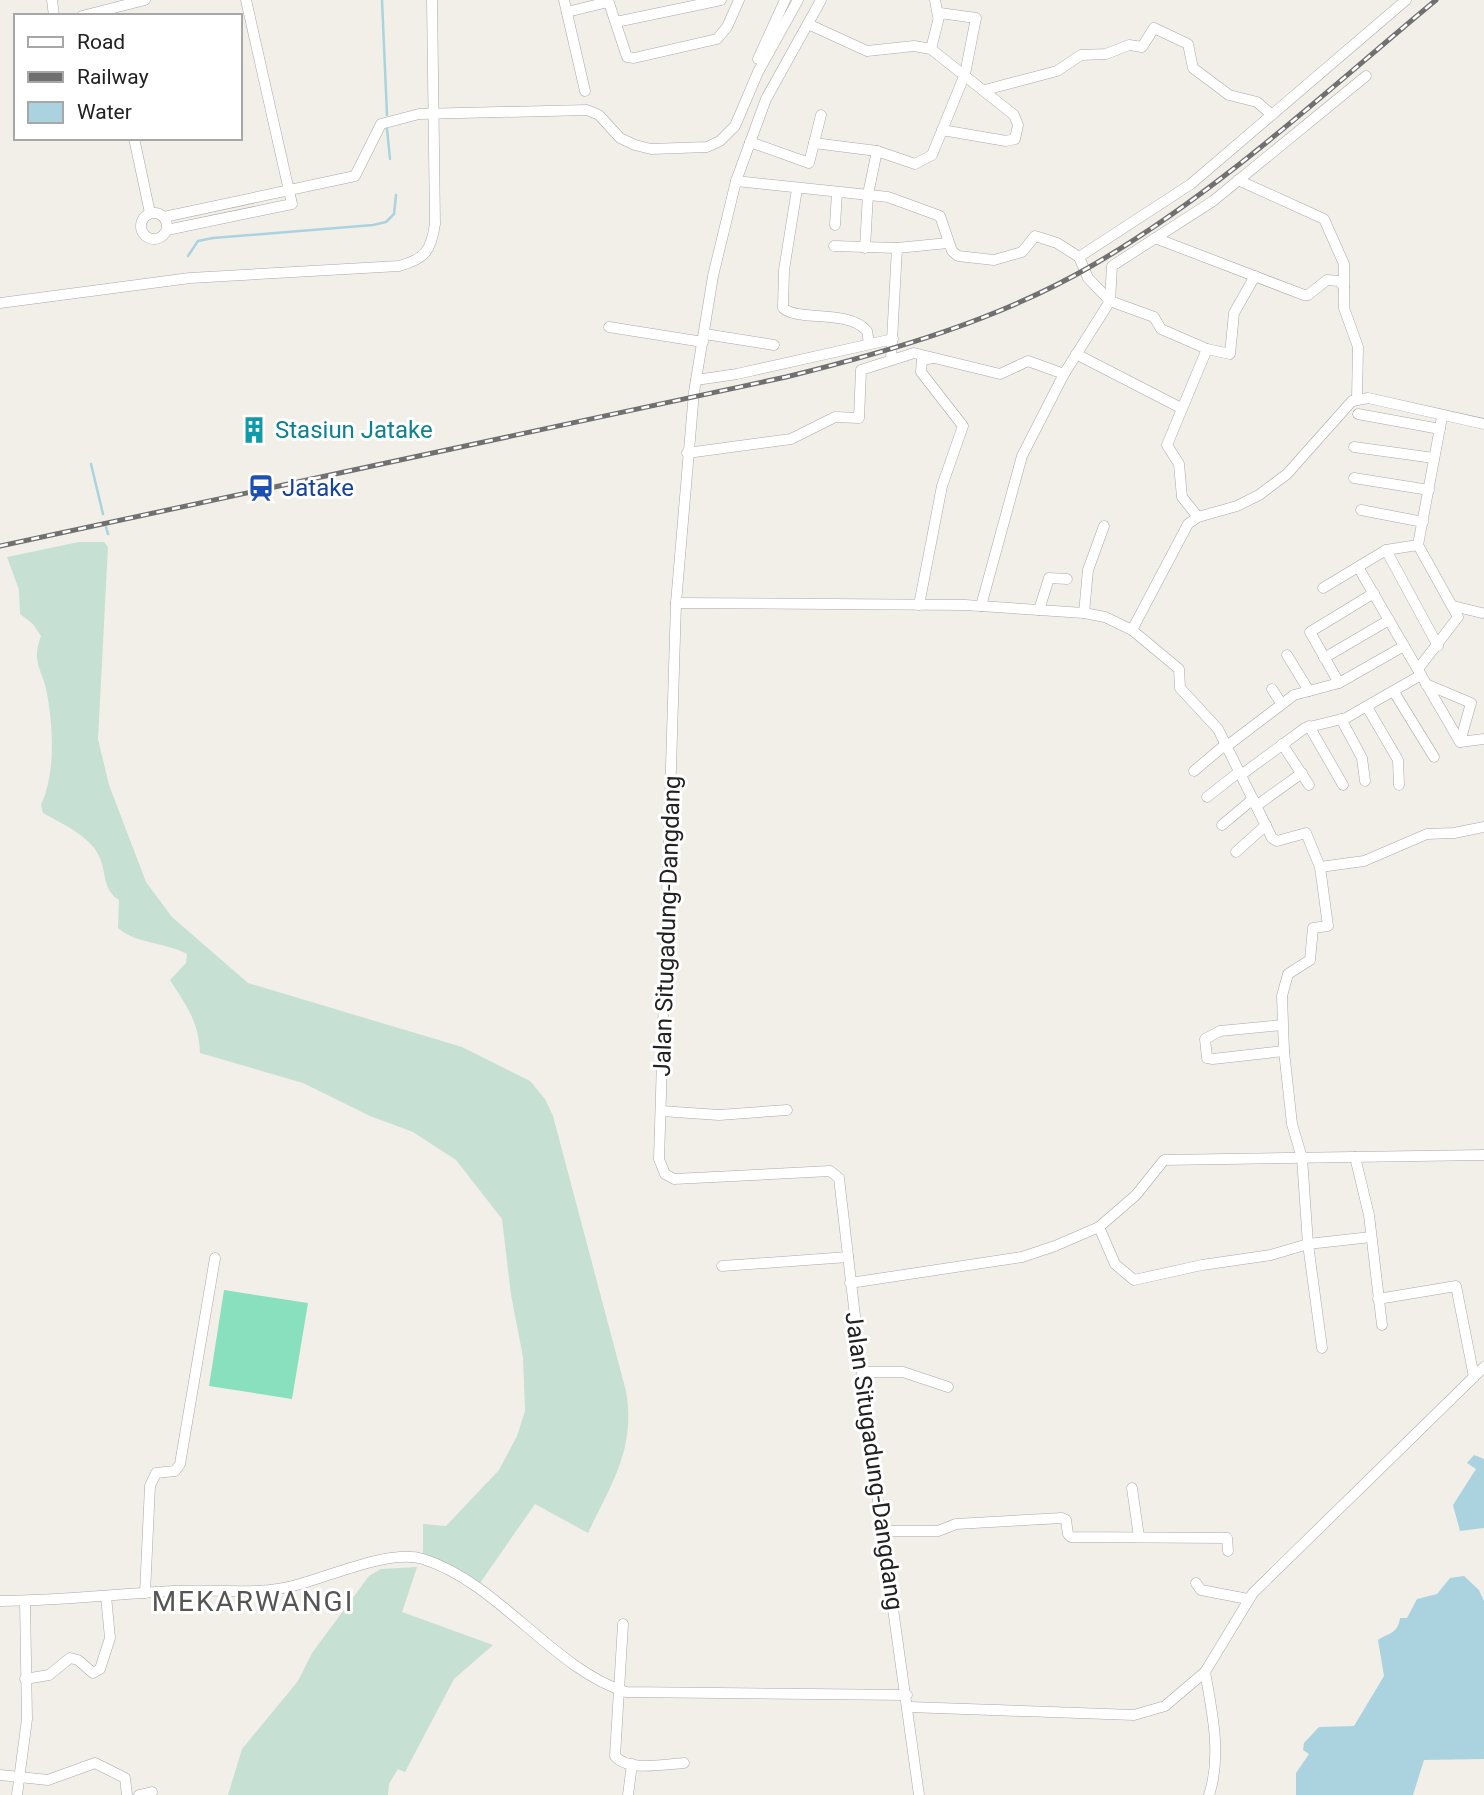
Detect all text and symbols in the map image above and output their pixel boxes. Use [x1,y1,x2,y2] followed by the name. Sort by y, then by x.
[14,14,242,140] legend
[77,30,125,54] text: Road
[77,65,149,89] text: Railway
[77,100,132,124] text: Water
[239,415,269,445] building icon: Stasiun Jatake
[275,416,433,444] place label: Stasiun Jatake
[246,473,276,503] station icon: Jatake
[282,474,354,502] place label: Jatake
[648,775,686,1077] street label: Jalan Situgadung-Dangdang
[839,1310,909,1612] street label: Jalan Situgadung-Dangdang
[152,1585,354,1618] district label: MEKARWANGI

